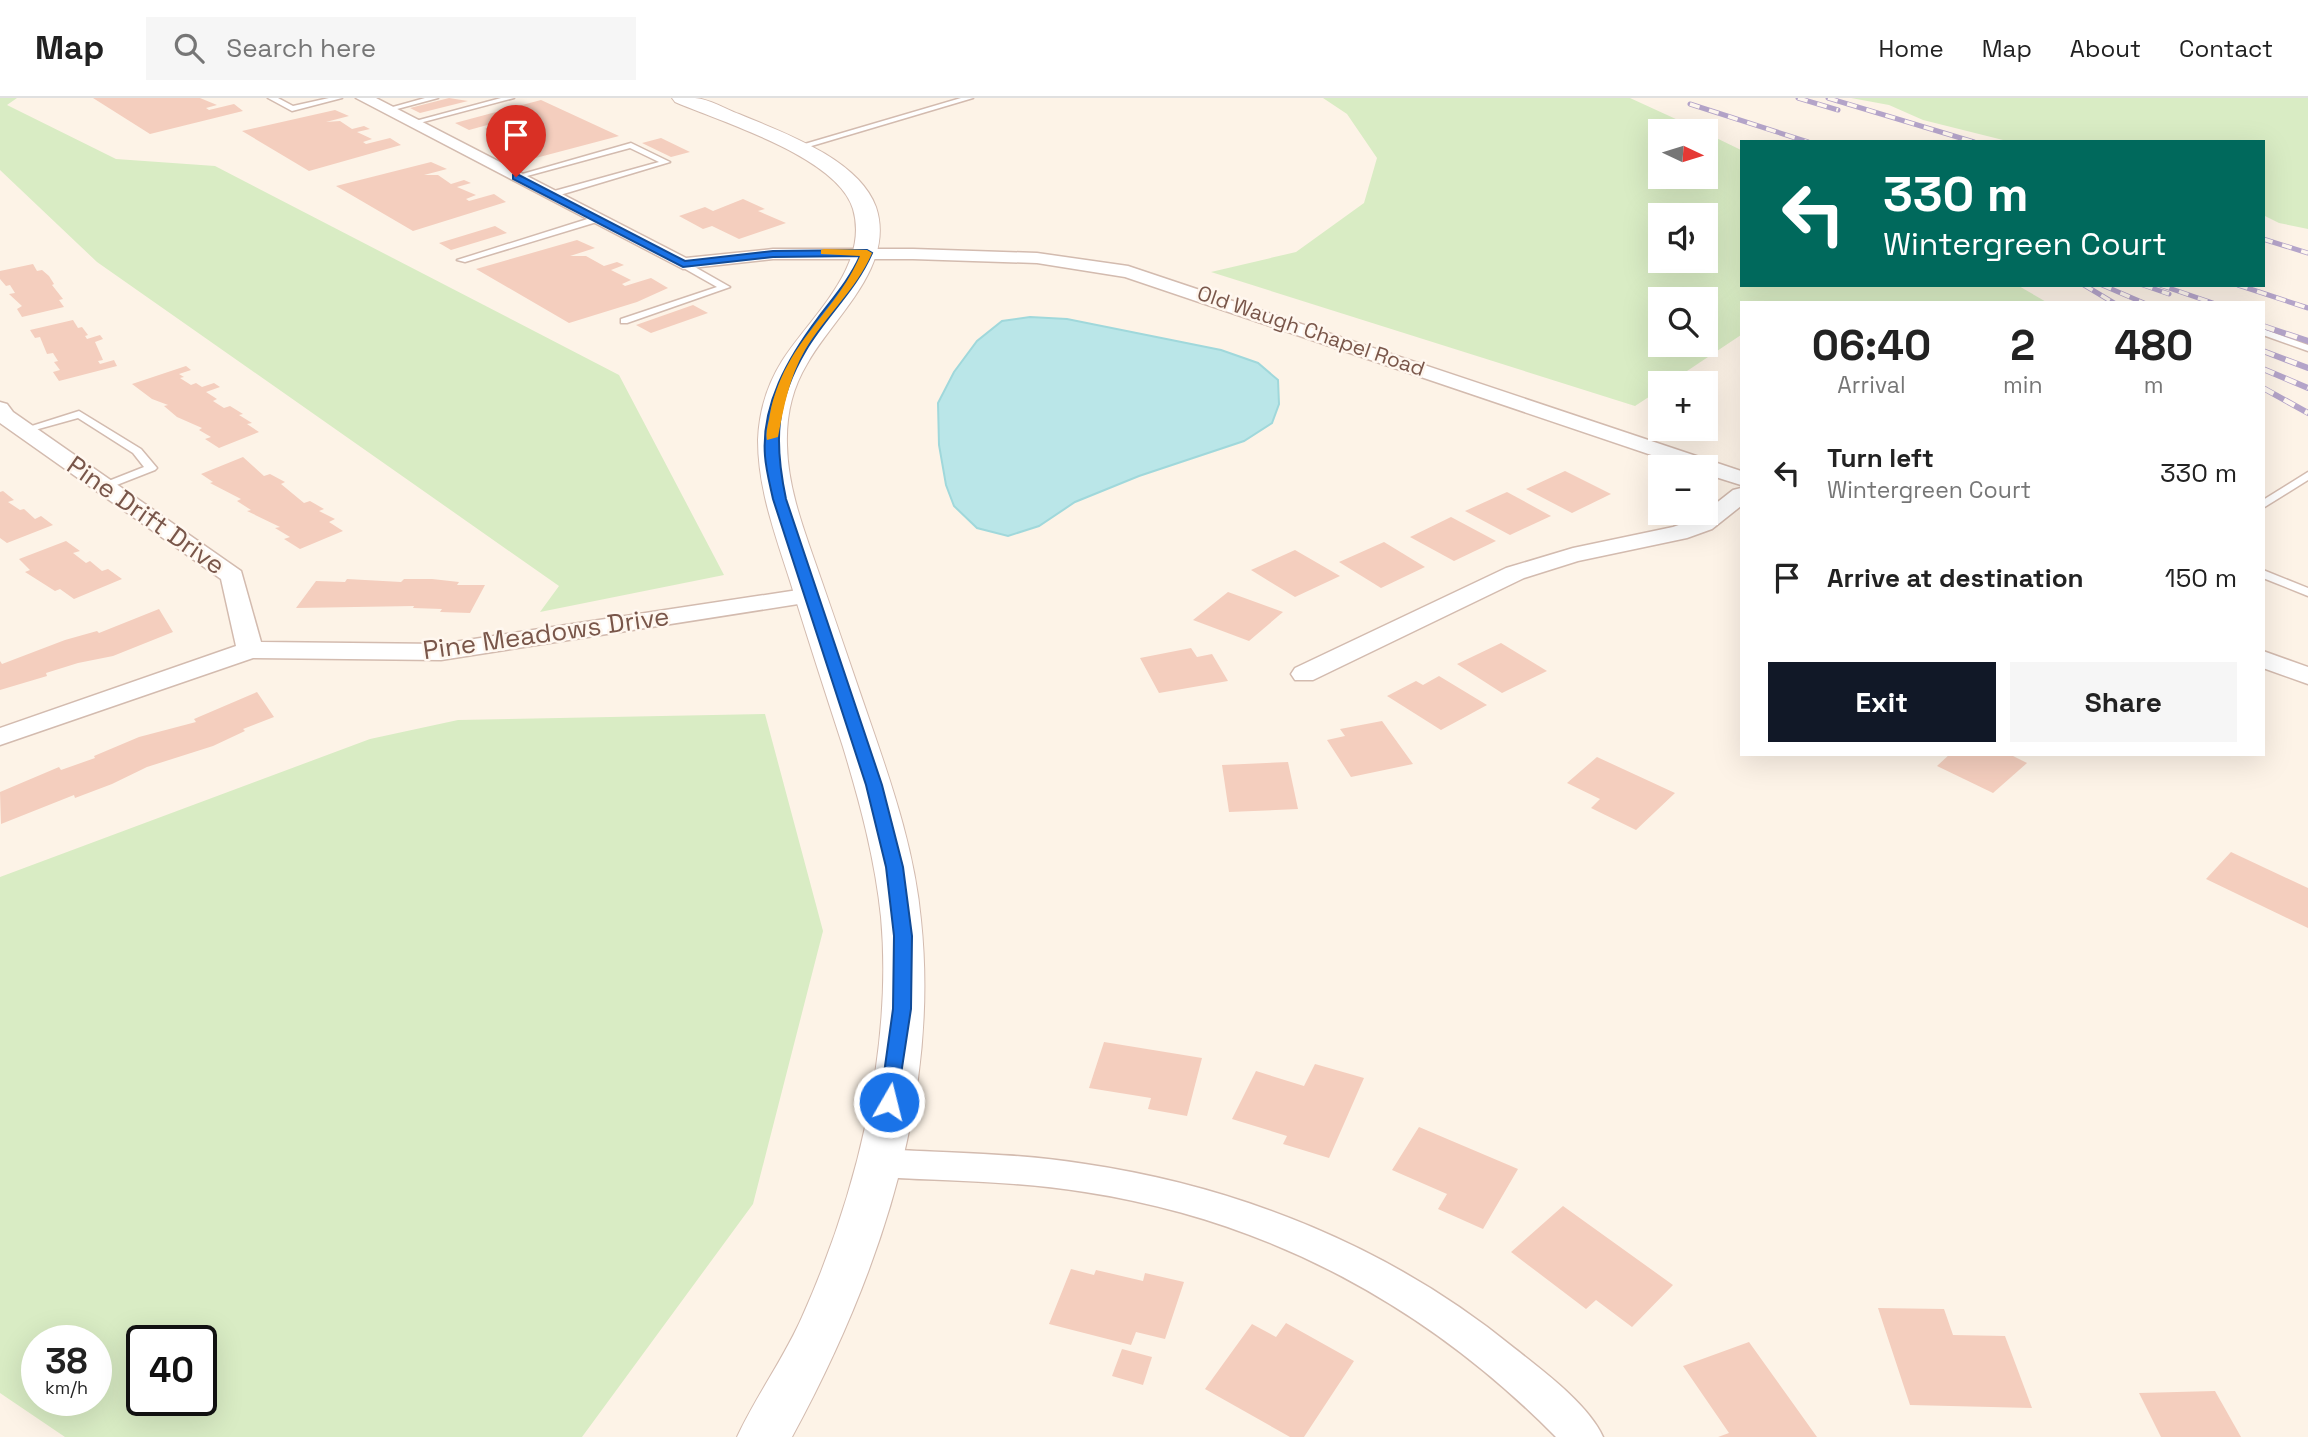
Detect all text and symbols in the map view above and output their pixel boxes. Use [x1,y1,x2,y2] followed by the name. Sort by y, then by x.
[146,17,636,80] search box
[35,27,104,69] text: Map
[170,29,208,67] icon: search
[226,31,376,65] text: Search here
[1878,33,1944,64] text: Home
[1982,33,2032,64] text: Map
[2070,33,2141,64] text: About
[2179,33,2273,64] text: Contact
[486,105,546,177] pin
[497,116,535,154] icon: arrive
[1648,119,1718,189] north arrow
[1648,119,1718,525] map controls
[1883,163,2029,225] text: 330 m
[1768,168,1859,259] icon: left
[1648,203,1718,273] button: sound
[1883,224,2167,264] text: Wintergreen Court
[1194,279,1429,382] street label: Old Waugh Chapel Road
[1648,287,1718,357] button: search
[1812,319,1931,372] text: 06:40
[2010,319,2035,372] text: 2
[2114,319,2193,372] text: 480
[1837,370,1906,400] text: Arrival
[2003,370,2042,400] text: min
[2144,370,2164,400] text: m
[1648,371,1718,441] button: +
[1827,441,1934,475] text: Turn left
[60,448,232,582] street label: Pine Drift Drive
[1768,454,1806,492] icon: left
[1648,455,1718,525] button: −
[2160,456,2237,490] text: 330 m
[1827,475,2031,505] text: Wintergreen Court
[1768,559,1806,597] icon: arrive
[1827,561,2084,595] text: Arrive at destination
[2165,561,2237,595] text: 150 m
[421,599,671,667] street label: Pine Meadows Drive
[1768,662,1996,742] button: Exit
[2010,662,2237,742] button: Share
[852,1065,926,1139] position arrow
[126,1325,217,1416] speed limit sign: 40
[45,1339,88,1383] text: 38
[45,1376,88,1399] text: km/h

